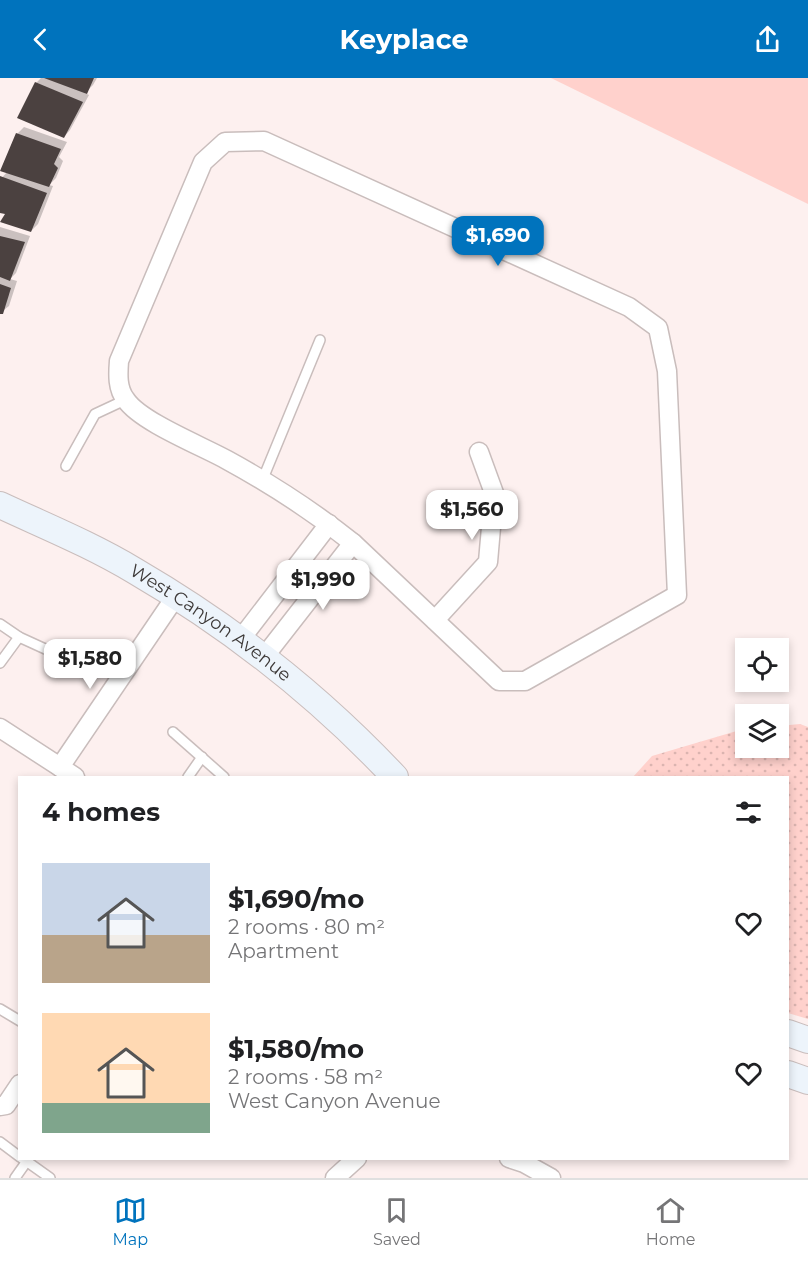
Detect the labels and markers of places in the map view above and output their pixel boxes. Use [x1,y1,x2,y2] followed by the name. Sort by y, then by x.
[449,216,547,267] pin: $1,690
[423,490,521,541] pin: $1,560
[274,560,372,611] pin: $1,990
[41,639,139,690] pin: $1,580

